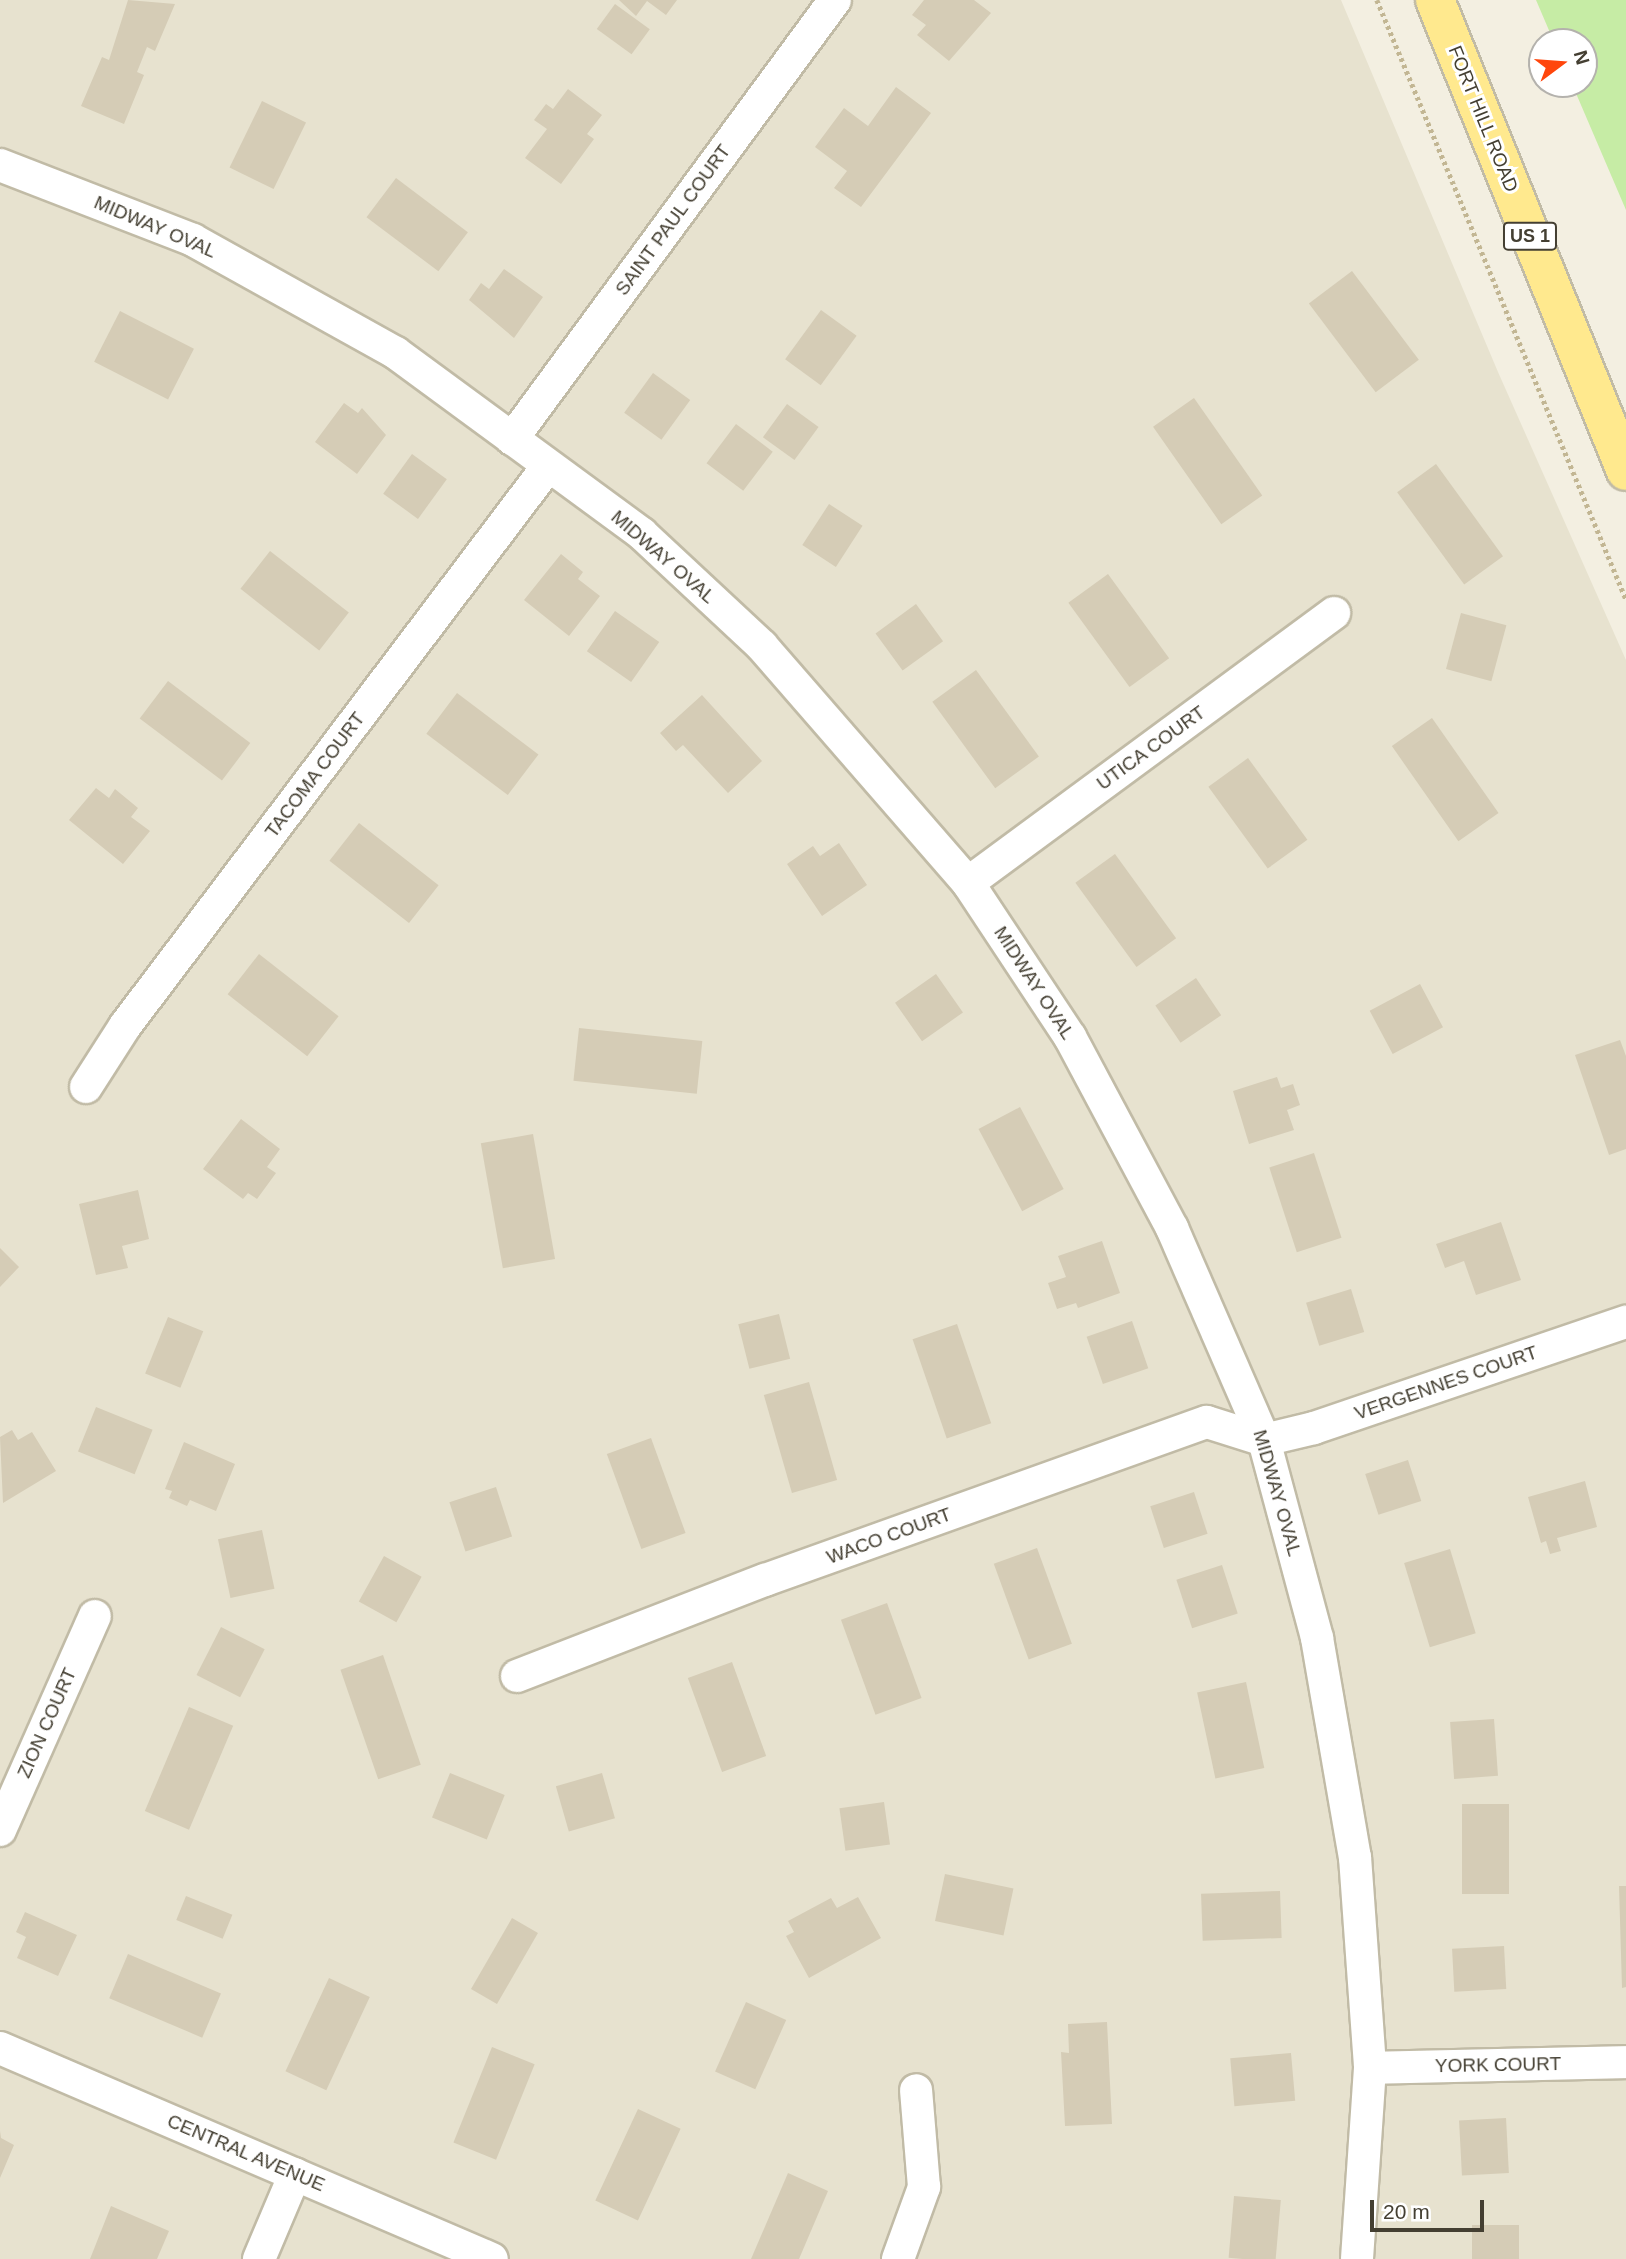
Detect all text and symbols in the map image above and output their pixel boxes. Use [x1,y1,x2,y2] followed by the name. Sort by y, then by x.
[1528,28,1598,98] north arrow
[1443,42,1523,196] street label: FORT HILL ROAD
[1570,48,1594,67] text: N
[610,140,736,300] street label: SAINT PAUL COURT
[90,191,220,263] street label: MIDWAY OVAL
[1502,222,1558,250] road number: US 1
[606,506,720,608] street label: MIDWAY OVAL
[1092,701,1210,795] street label: UTICA COURT
[260,707,370,843] street label: TACOMA COURT
[989,922,1079,1044] street label: MIDWAY OVAL
[1352,1341,1540,1425] street label: VERGENNES COURT
[1248,1427,1306,1559] street label: MIDWAY OVAL
[824,1503,954,1569] street label: WACO COURT
[13,1665,81,1781] street label: ZION COURT
[1435,2052,1561,2078] street label: YORK COURT
[163,2109,329,2197] street label: CENTRAL AVENUE
[1374,2186,1488,2230] scale bar
[1383,2200,1430,2223] text: 20 m

